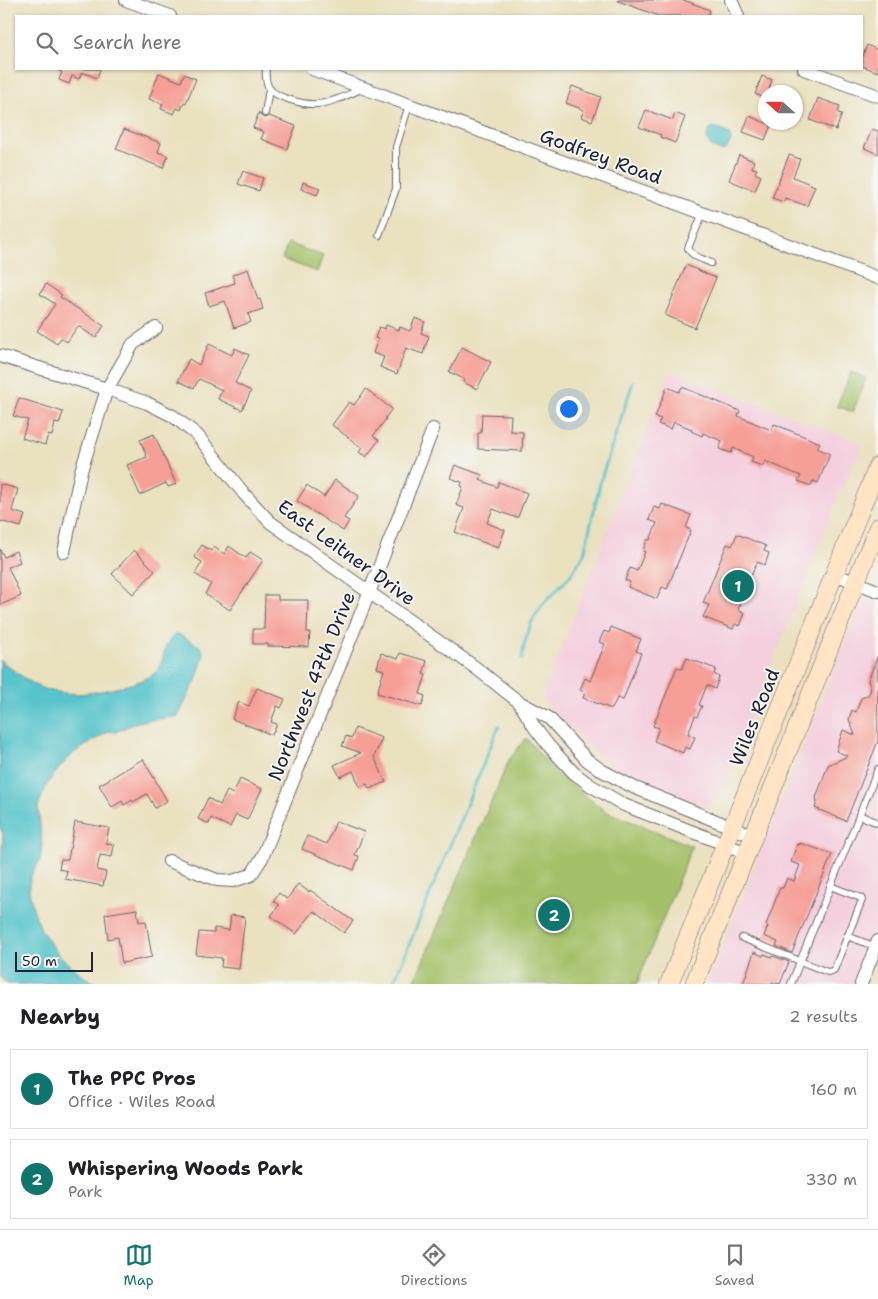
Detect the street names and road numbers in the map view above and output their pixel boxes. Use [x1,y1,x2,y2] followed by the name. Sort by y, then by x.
[536,123,665,190] street label: Godfrey Road
[273,494,421,611] street label: East Leitner Drive
[262,588,361,785] street label: Northwest 47th Drive
[724,665,785,770] street label: Wiles Road

